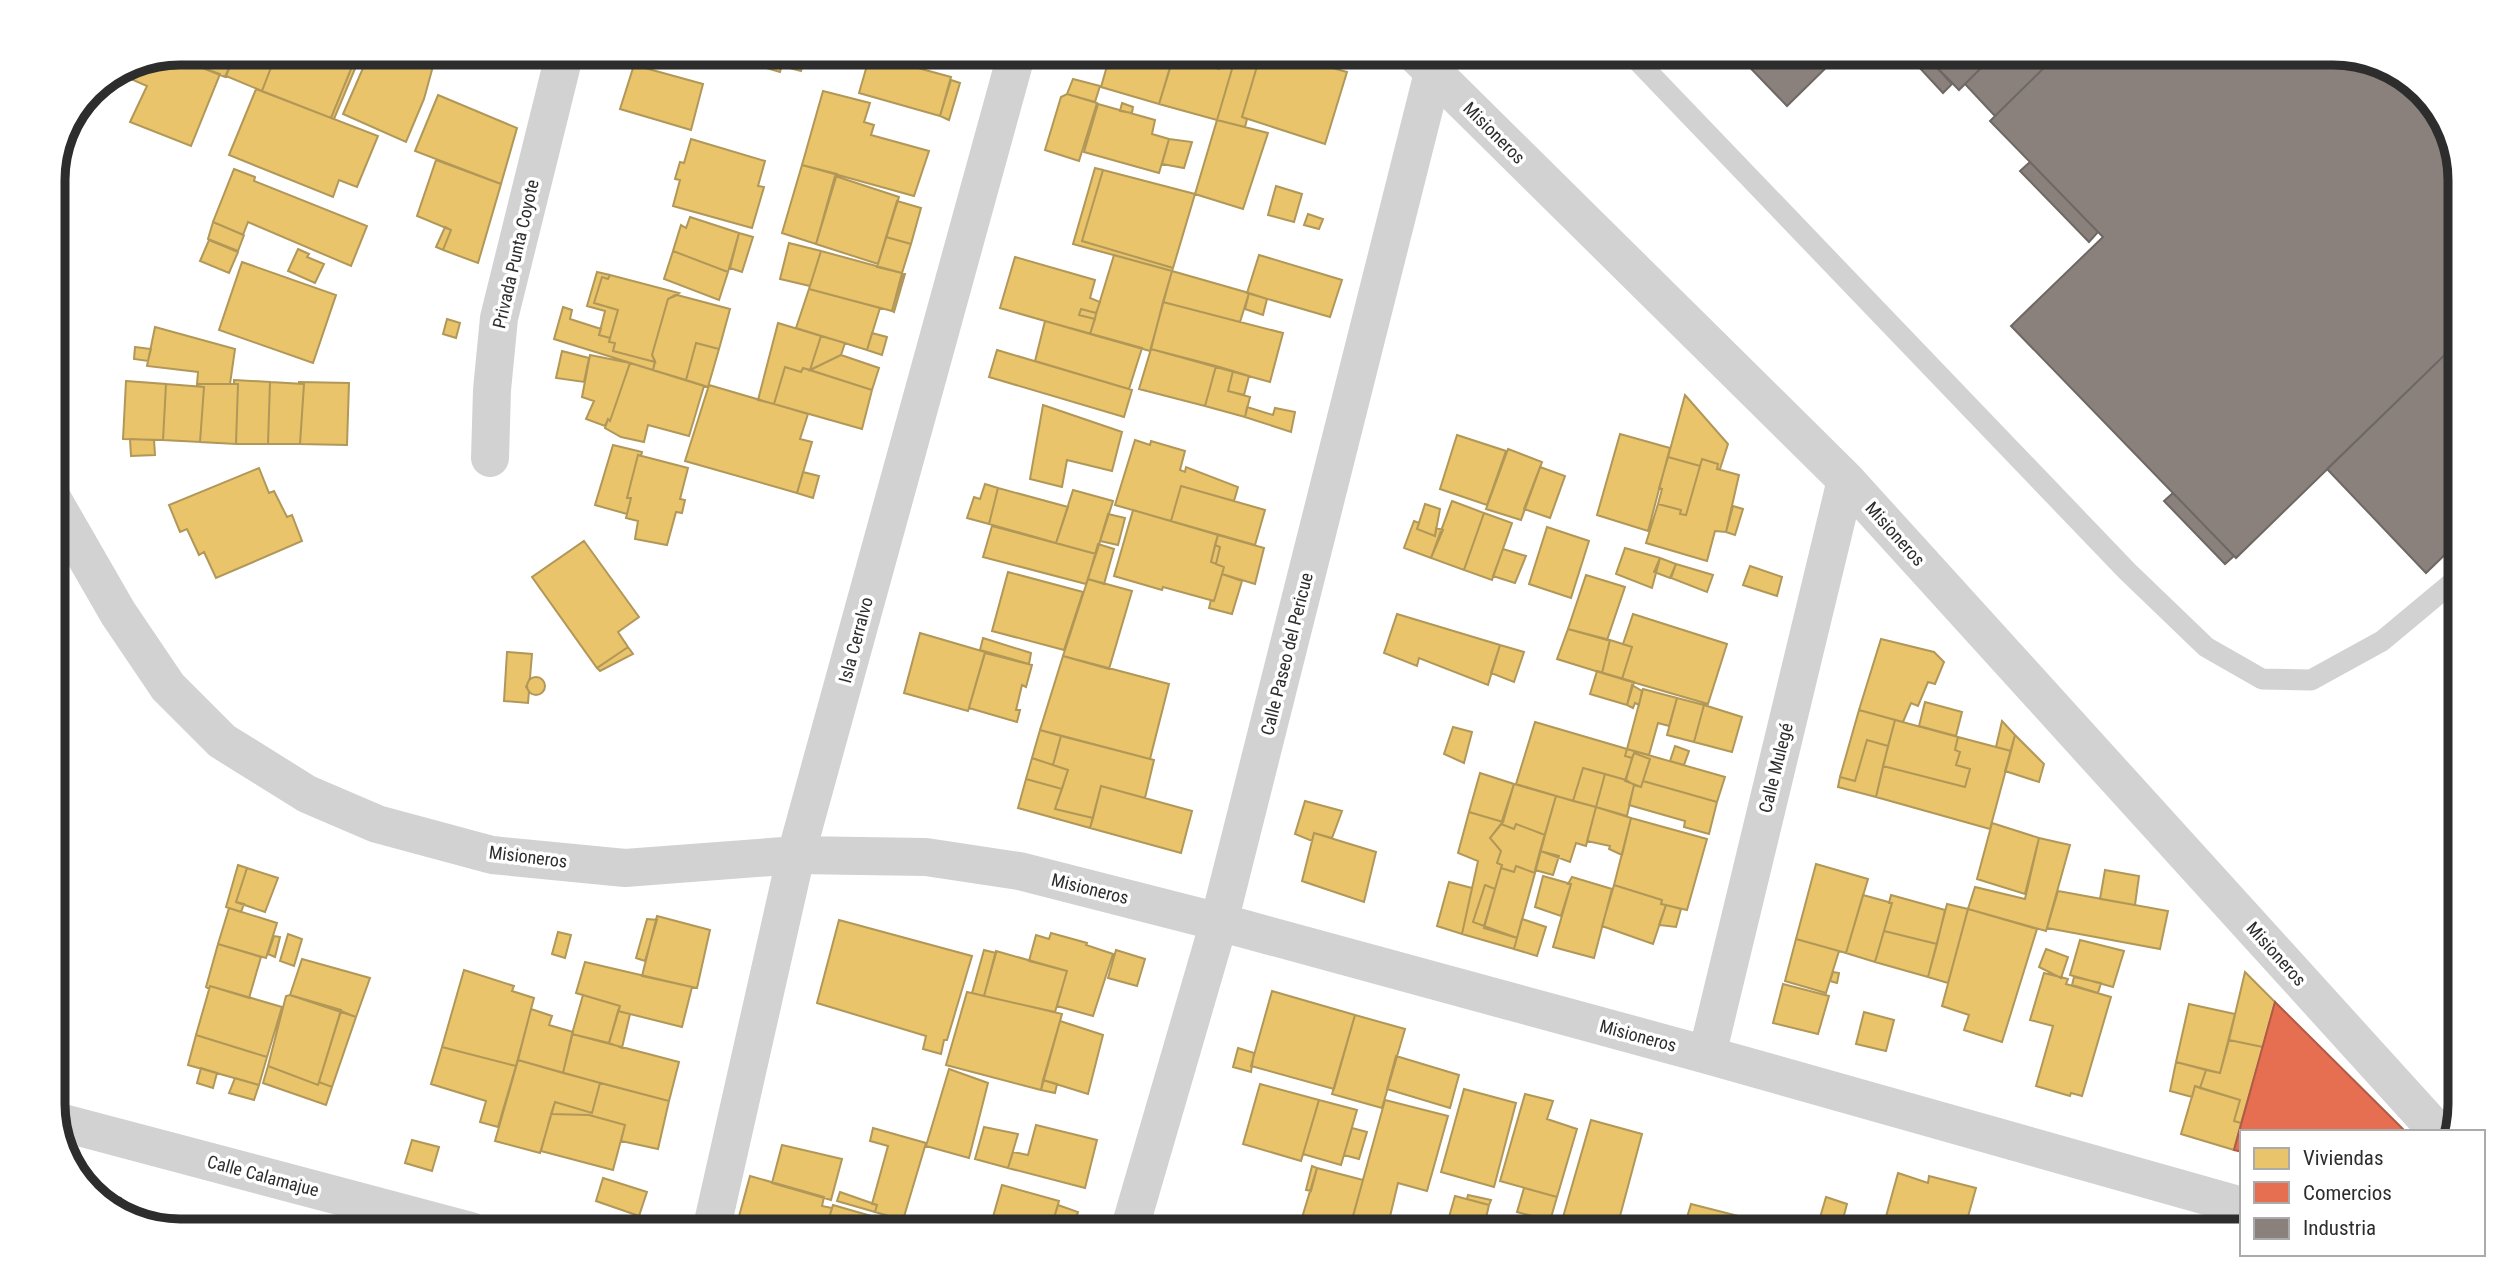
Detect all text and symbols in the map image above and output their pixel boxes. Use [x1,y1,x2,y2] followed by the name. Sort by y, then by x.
[1459,97,1530,168] street label: Misioneros
[488,177,543,330] street label: Privada Punta Coyote
[1861,497,1930,570] street label: Misioneros
[1256,570,1317,737] street label: Calle Paseo del Pericue
[834,595,877,685] street label: Isla Cerralvo
[1754,721,1797,815] street label: Calle Mulegé
[488,841,568,872] street label: Misioneros
[1049,869,1131,908] street label: Misioneros
[2242,917,2311,990] street label: Misioneros
[1597,1015,1679,1056] street label: Misioneros
[2240,1130,2485,1256] legend
[2303,1146,2383,1170] text: Viviendas
[205,1151,321,1200] street label: Calle Calamajue
[2303,1181,2392,1205] text: Comercios
[2303,1216,2376,1240] text: Industria

